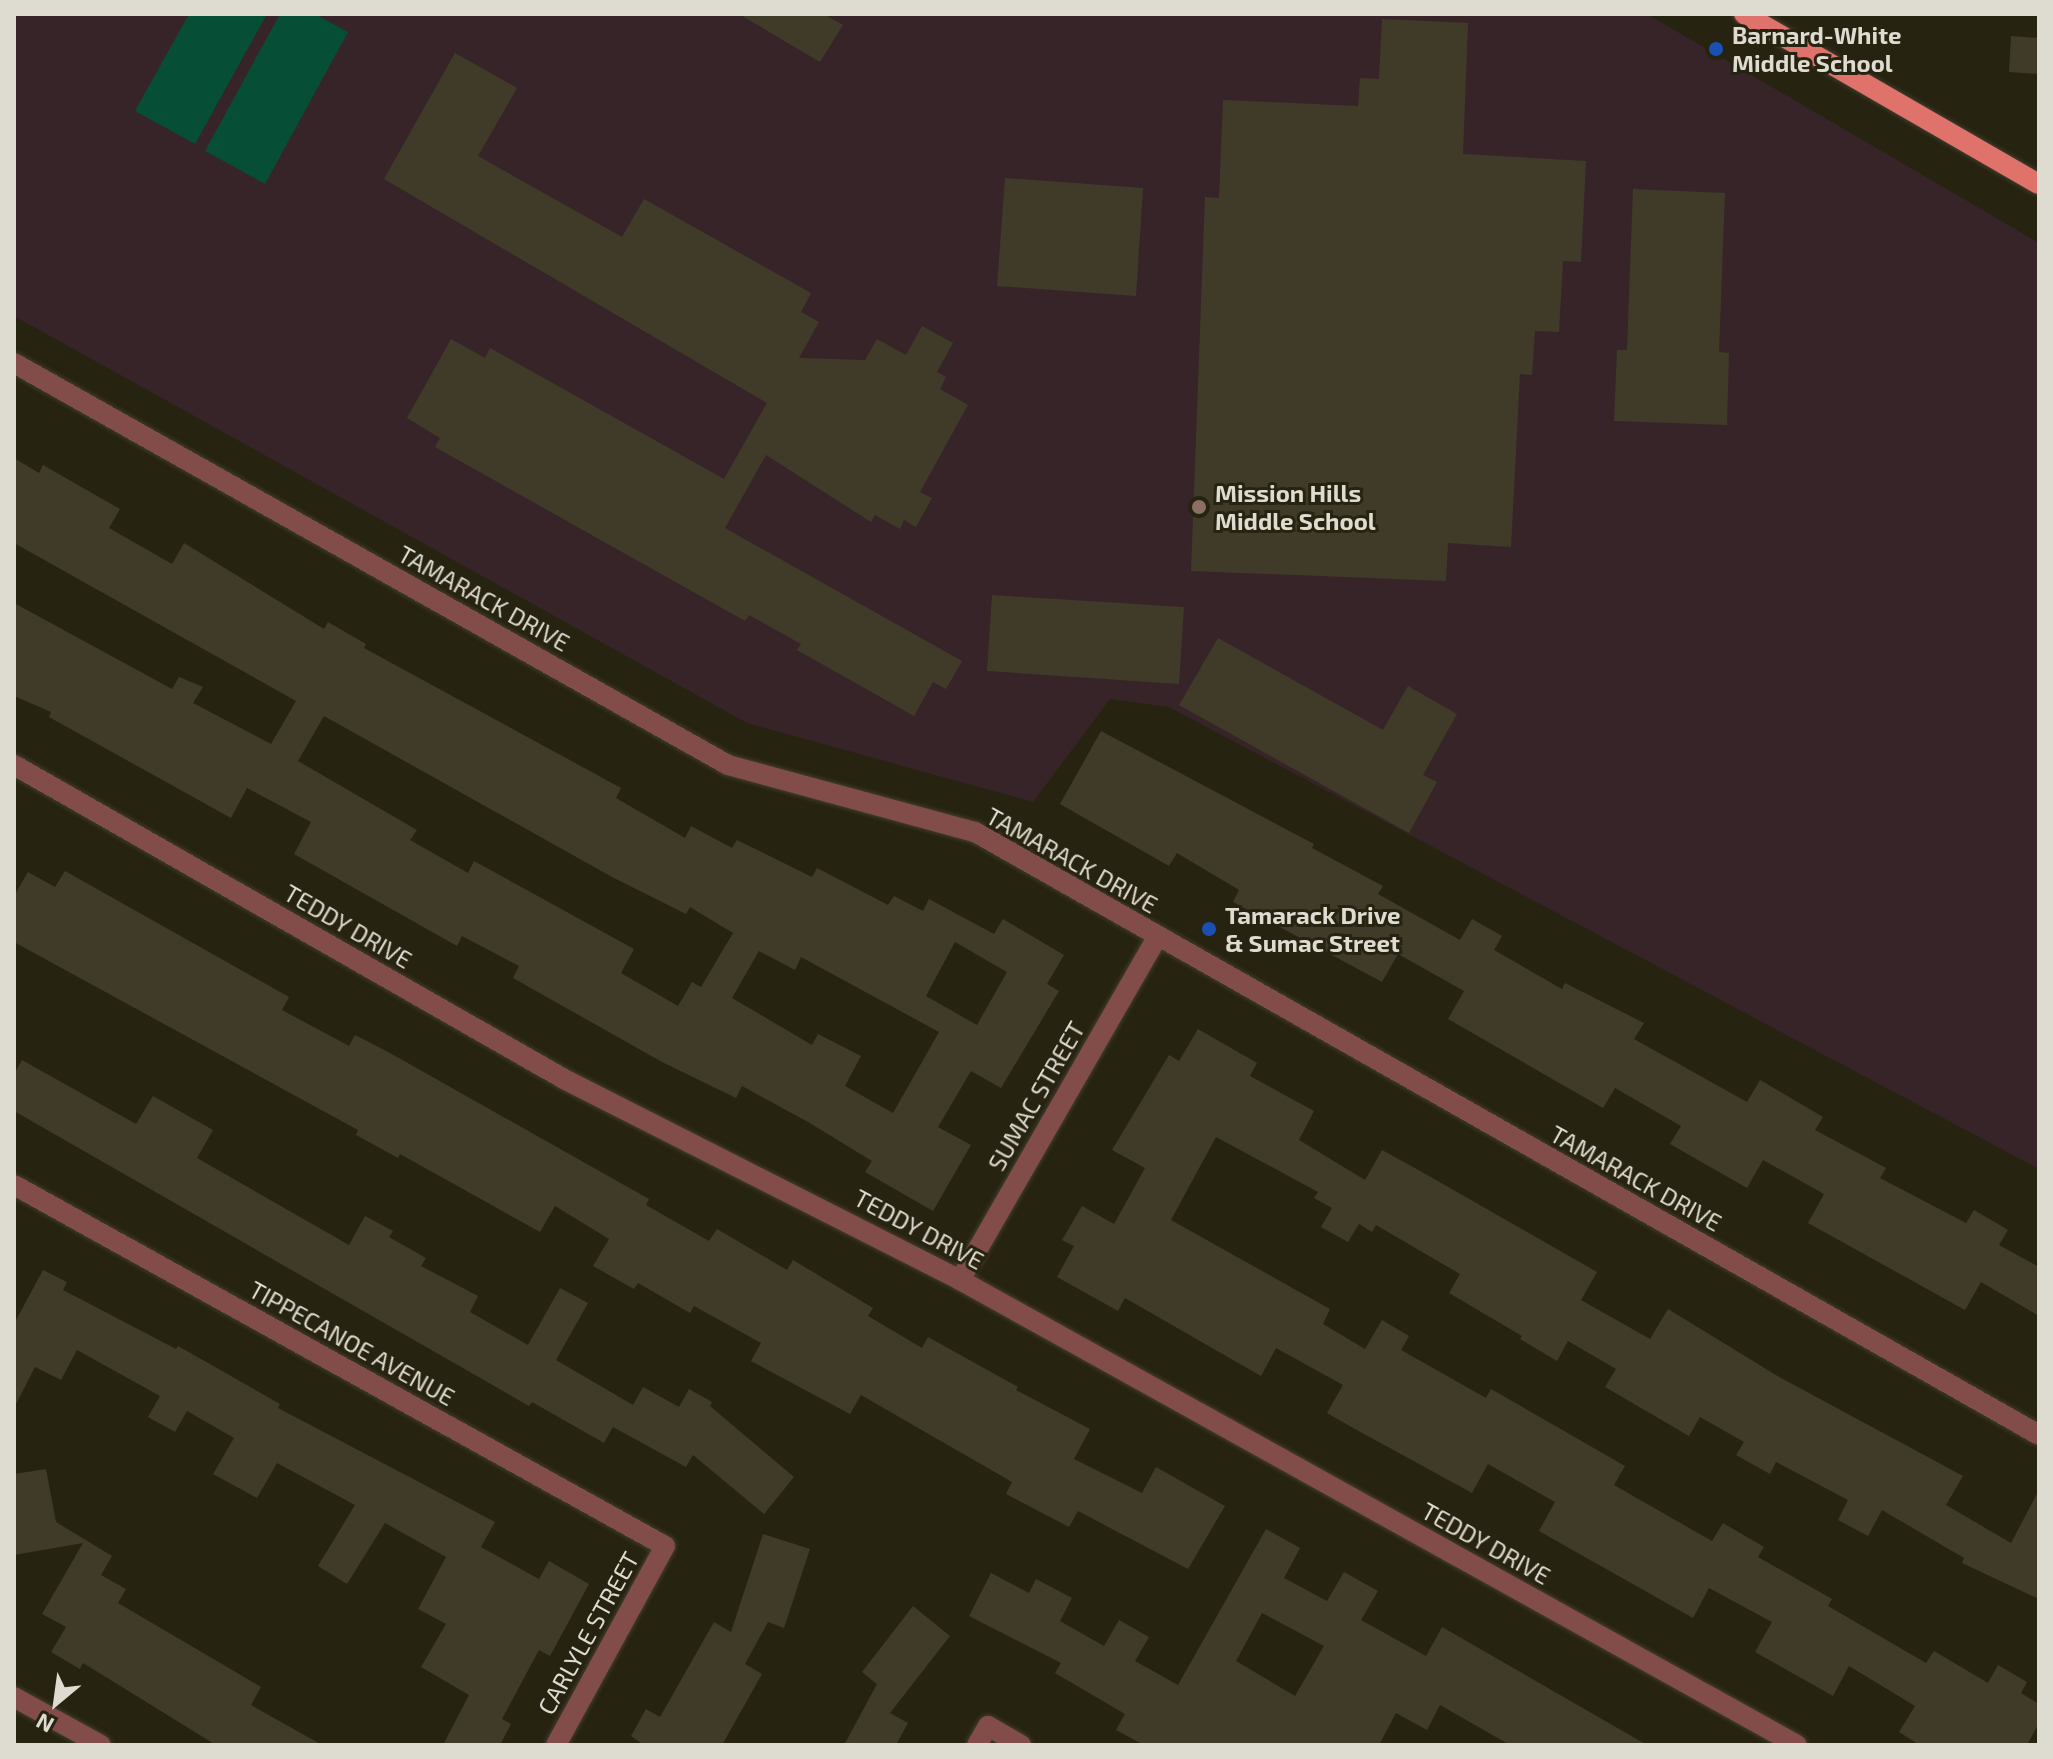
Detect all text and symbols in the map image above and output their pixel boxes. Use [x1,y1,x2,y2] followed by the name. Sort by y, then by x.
[1732,21,1902,77] place label: Barnard-White Middle School
[1707,40,1725,58] marker: Barnard-White Middle School
[1215,479,1376,535] place label: Mission Hills Middle School
[1190,498,1208,516] marker: Mission Hills Middle School
[393,539,575,657] street label: TAMARACK DRIVE
[981,801,1163,919] street label: TAMARACK DRIVE
[279,878,417,974] street label: TEDDY DRIVE
[1225,901,1401,957] place label: Tamarack Drive & Sumac Street
[1200,920,1218,938] marker: Tamarack Drive & Sumac Street
[982,1016,1090,1176] street label: SUMAC STREET
[1545,1119,1727,1237] street label: TAMARACK DRIVE
[849,1183,989,1275] street label: TEDDY DRIVE
[244,1274,460,1412] street label: TIPPECANOE AVENUE
[1416,1496,1556,1590] street label: TEDDY DRIVE
[531,1547,645,1719] street label: CARLYLE STREET
[16,1663,96,1743] north arrow
[31,1709,58,1739] text: N

